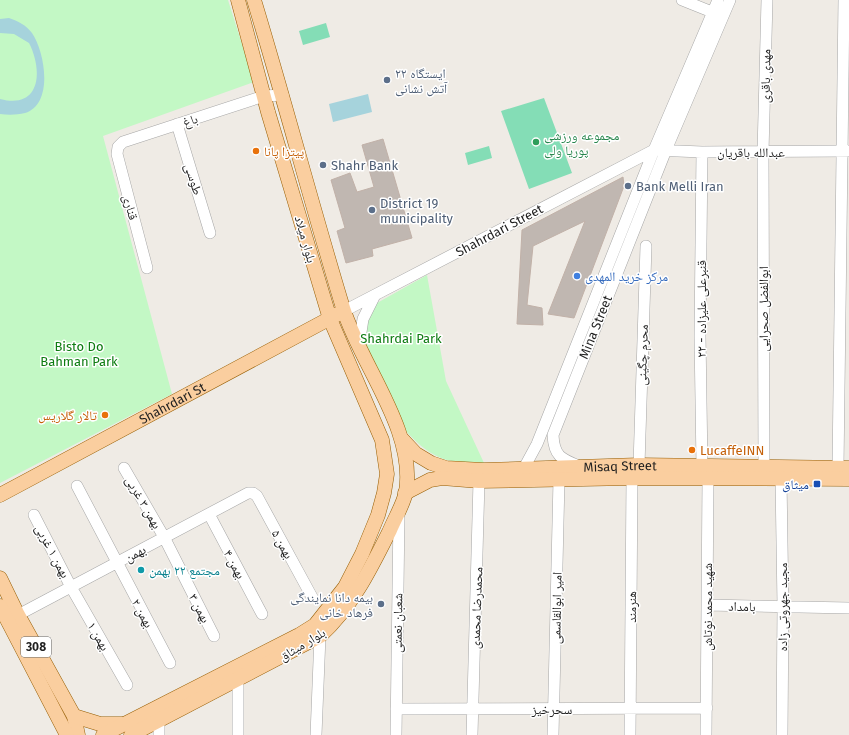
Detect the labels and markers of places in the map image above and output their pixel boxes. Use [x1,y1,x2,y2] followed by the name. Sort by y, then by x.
[395,66,448,97] place label: ایستگاه ۲۲ آتش نشانی
[382,75,392,85] marker: ایستگاه ۲۲ آتش نشانی
[544,128,620,159] place label: مجموعه ورزشی پوریا ولی
[531,137,541,147] marker: مجموعه ورزشی پوریا ولی
[264,144,304,160] place label: پیتزا پانا
[251,146,261,156] marker: پیتزا پانا
[331,158,398,173] place label: Shahr Bank
[318,160,328,170] marker: Shahr Bank
[636,179,724,194] place label: Bank Melli Iran
[623,181,633,191] marker: Bank Melli Iran
[380,196,454,226] place label: District 19 municipality
[367,205,377,215] marker: District 19 municipality
[585,269,668,285] place label: مرکز خرید المهدی
[572,271,582,281] marker: مرکز خرید المهدی
[38,408,97,424] place label: تالار گلاریس
[100,410,110,420] marker: تالار گلاریس
[700,443,764,458] place label: LucaffeINN
[687,445,697,455] marker: LucaffeINN
[782,477,809,493] place label: میثاق
[812,479,822,489] marker: میثاق
[149,563,220,580] place label: مجتمع ۲۲ بهمن
[136,565,146,575] marker: مجتمع ۲۲ بهمن
[290,590,373,621] place label: بیمه دانا نمایندگی فرهاد خانی
[376,599,386,609] marker: بیمه دانا نمایندگی فرهاد خانی

